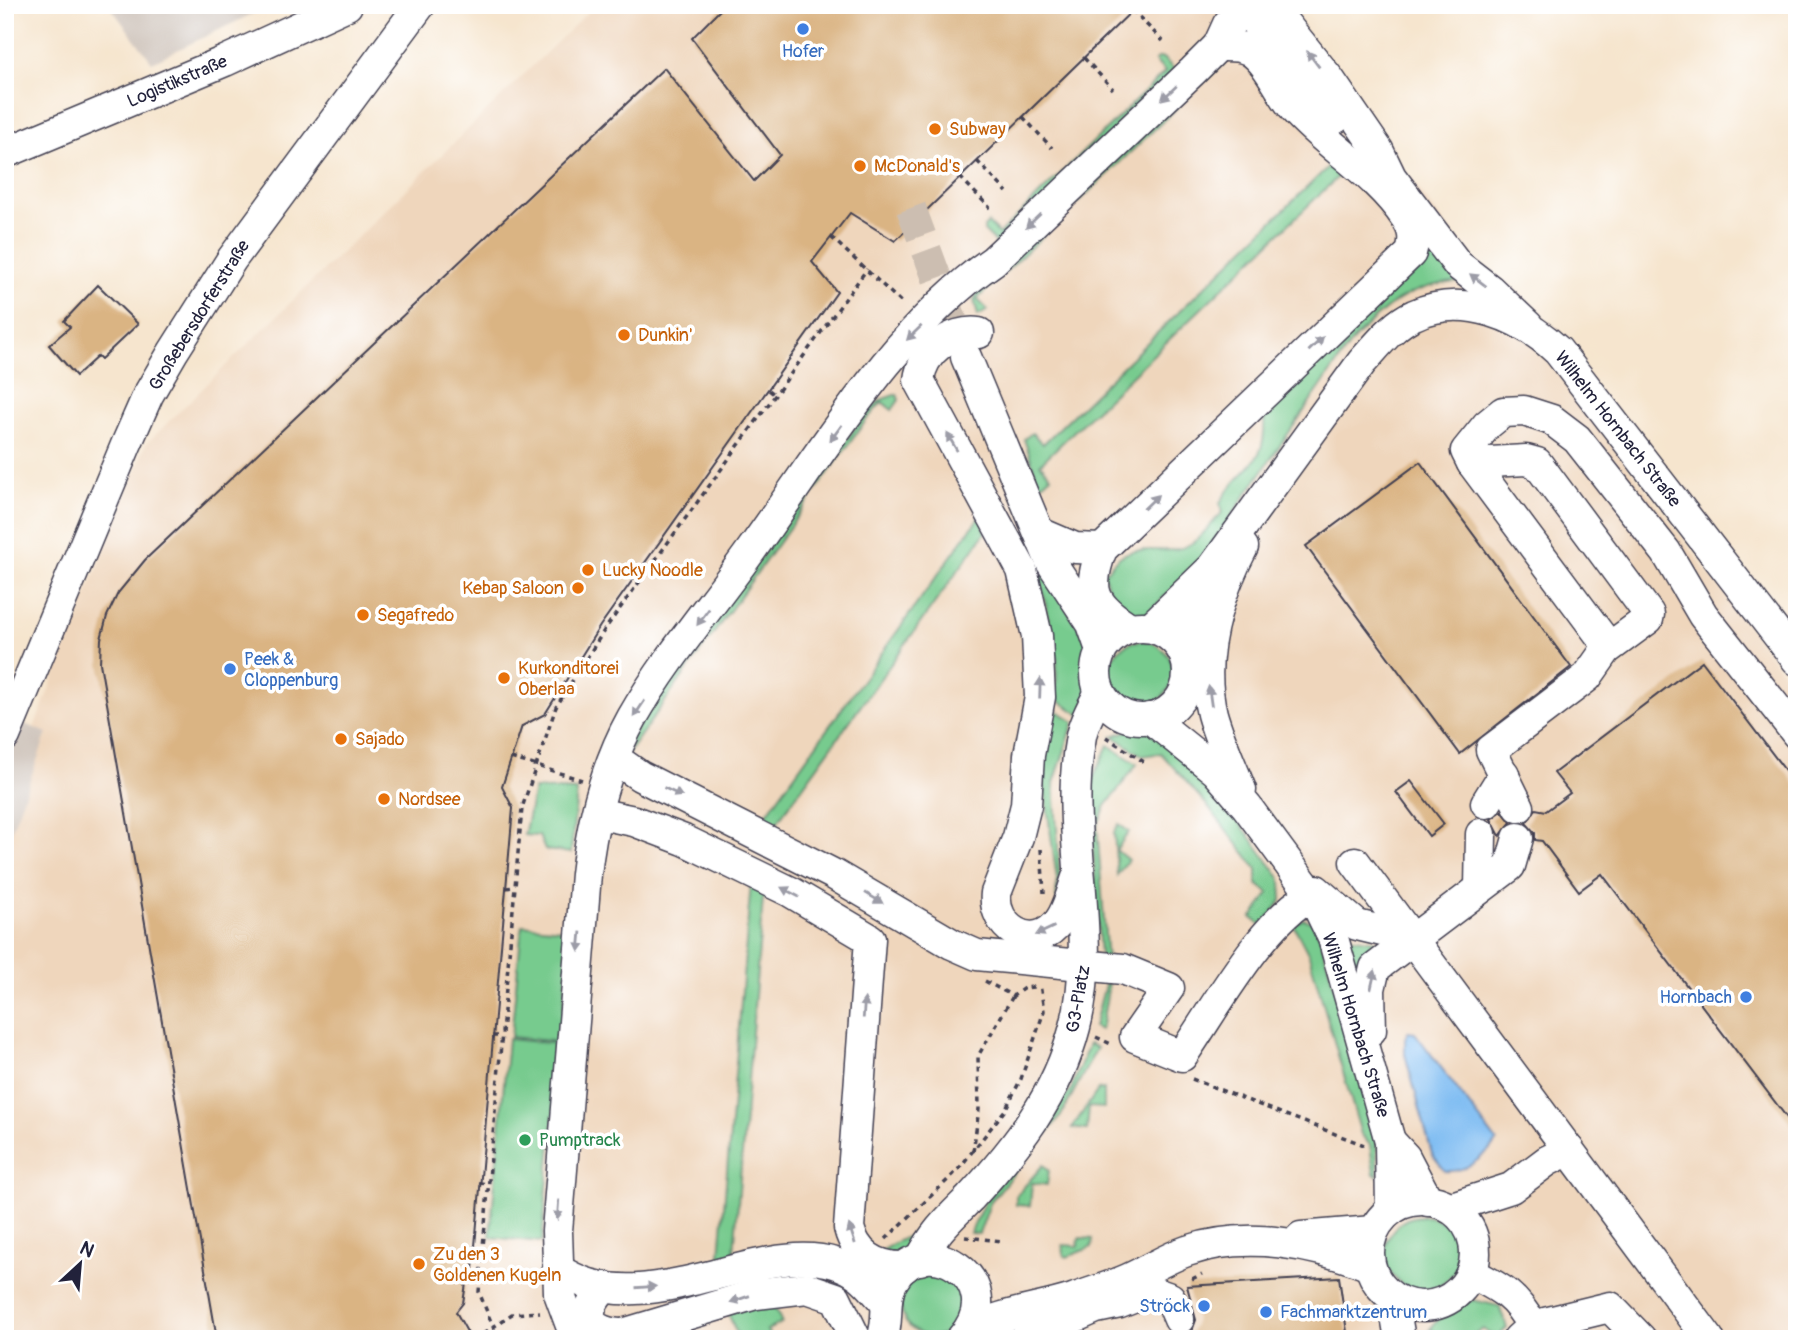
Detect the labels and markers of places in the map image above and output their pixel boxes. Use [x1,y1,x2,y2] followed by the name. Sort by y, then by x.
[795,21,811,37] marker: Hofer
[782,40,825,63] place label: Hofer
[949,118,1006,141] place label: Subway
[927,121,943,137] marker: Subway
[874,155,960,178] place label: McDonald's
[852,158,868,174] marker: McDonald's
[638,324,692,347] place label: Dunkin'
[616,327,632,343] marker: Dunkin'
[602,559,703,582] place label: Lucky Noodle
[580,562,596,578] marker: Lucky Noodle
[462,577,564,600] place label: Kebap Saloon
[570,580,586,596] marker: Kebap Saloon
[377,604,454,627] place label: Segafredo
[355,607,371,623] marker: Segafredo
[244,648,338,692] place label: Peek & Cloppenburg
[518,657,619,701] place label: Kurkonditorei Oberlaa
[222,661,238,677] marker: Peek & Cloppenburg
[496,670,512,686] marker: Kurkonditorei Oberlaa
[355,728,405,751] place label: Sajado
[333,731,349,747] marker: Sajado
[398,788,461,811] place label: Nordsee
[376,791,392,807] marker: Nordsee
[1660,986,1732,1009] place label: Hornbach
[1738,989,1754,1005] marker: Hornbach
[539,1129,621,1152] place label: Pumptrack
[517,1132,533,1148] marker: Pumptrack
[433,1243,562,1287] place label: Zu den 3 Goldenen Kugeln
[411,1256,427,1272] marker: Zu den 3 Goldenen Kugeln
[1139,1295,1190,1318] place label: Ströck
[1196,1298,1212,1314] marker: Ströck
[1280,1301,1427,1324] place label: Fachmarktzentrum
[1258,1304,1274,1320] marker: Fachmarktzentrum

